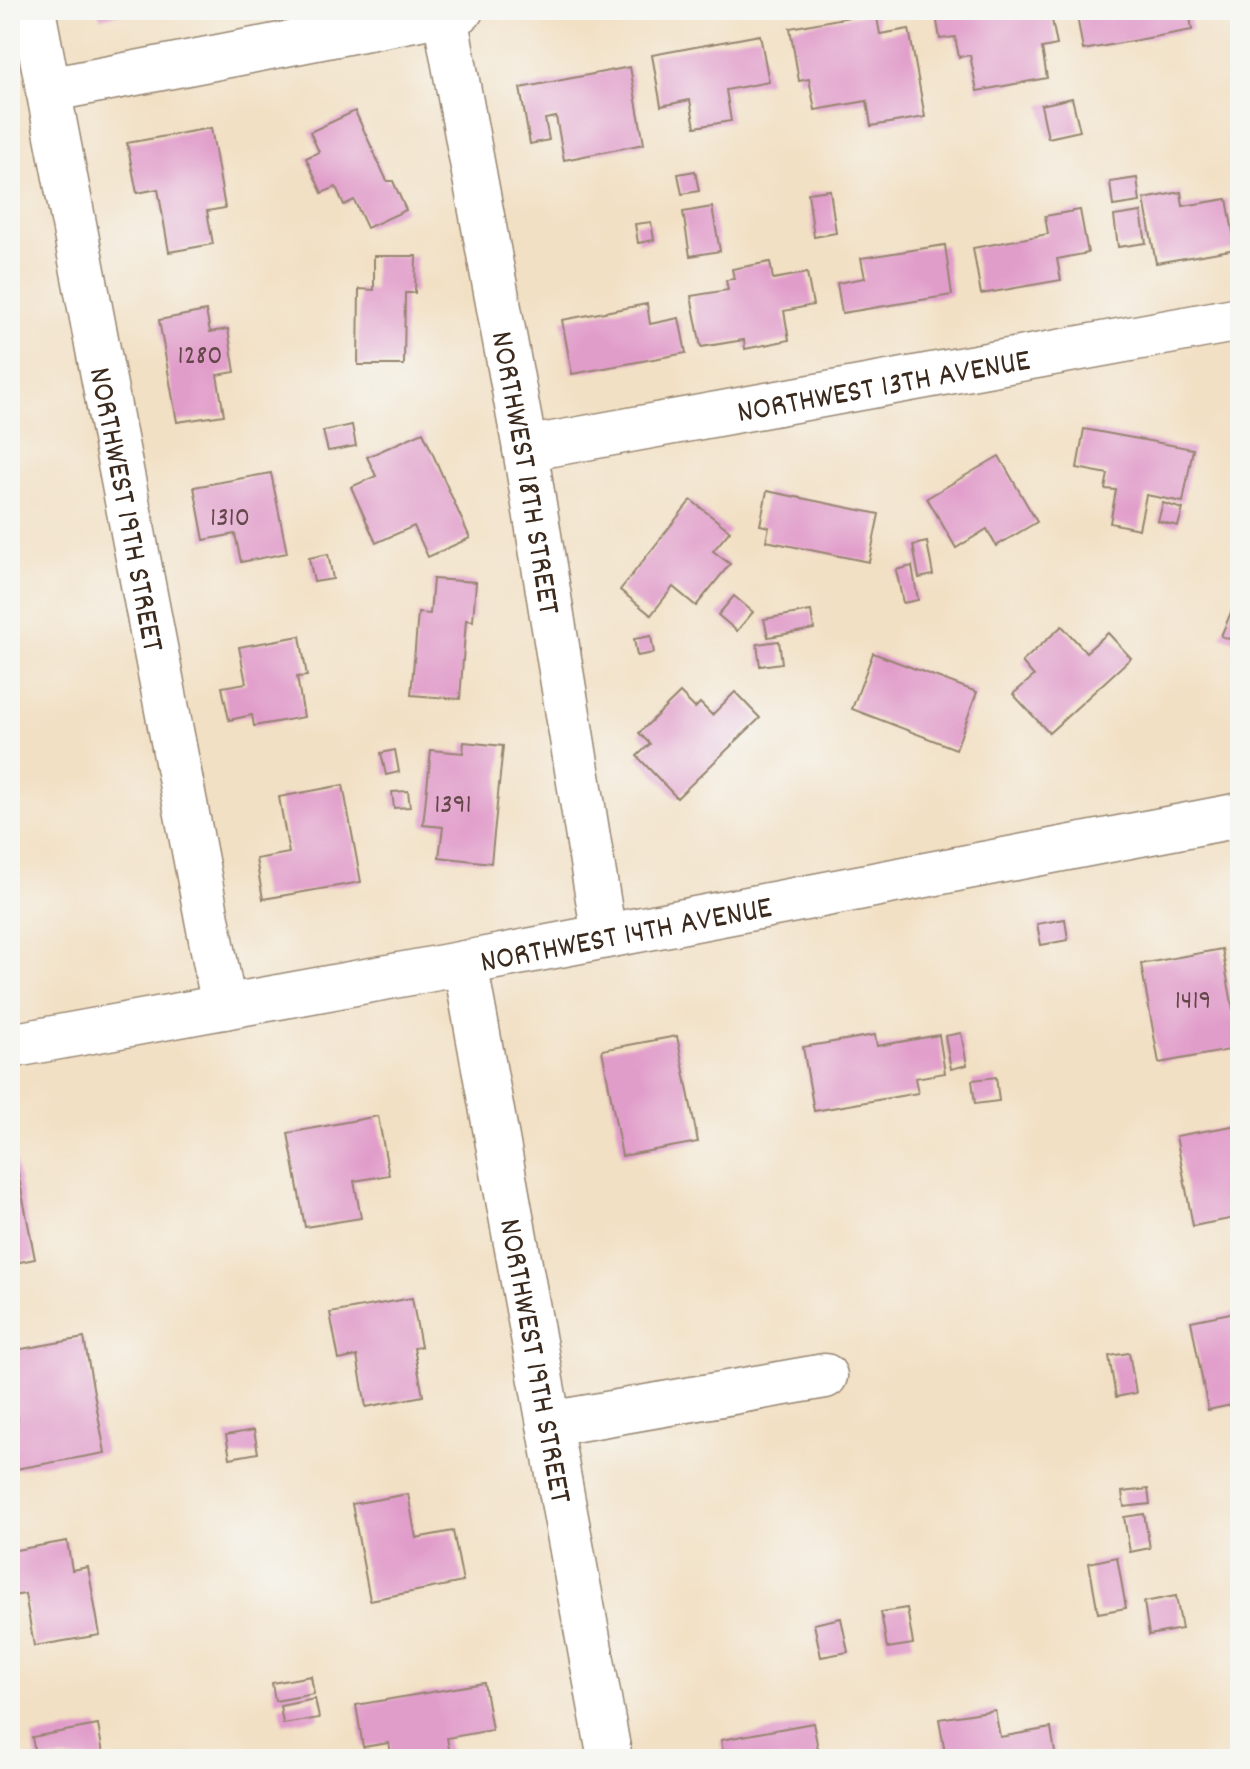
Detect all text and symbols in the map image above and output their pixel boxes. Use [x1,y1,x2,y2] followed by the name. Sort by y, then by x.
[476,328,570,619] street label: NORTHWEST 18TH STREET
[178,338,222,378] house number: 1280
[734,340,1035,438] street label: NORTHWEST 13TH AVENUE
[74,364,173,656] street label: NORTHWEST 19TH STREET
[210,500,250,540] house number: 1310
[434,787,472,827] house number: 1391
[477,887,777,988] street label: NORTHWEST 14TH AVENUE
[1175,983,1211,1023] house number: 1419
[484,1215,581,1508] street label: NORTHWEST 19TH STREET

